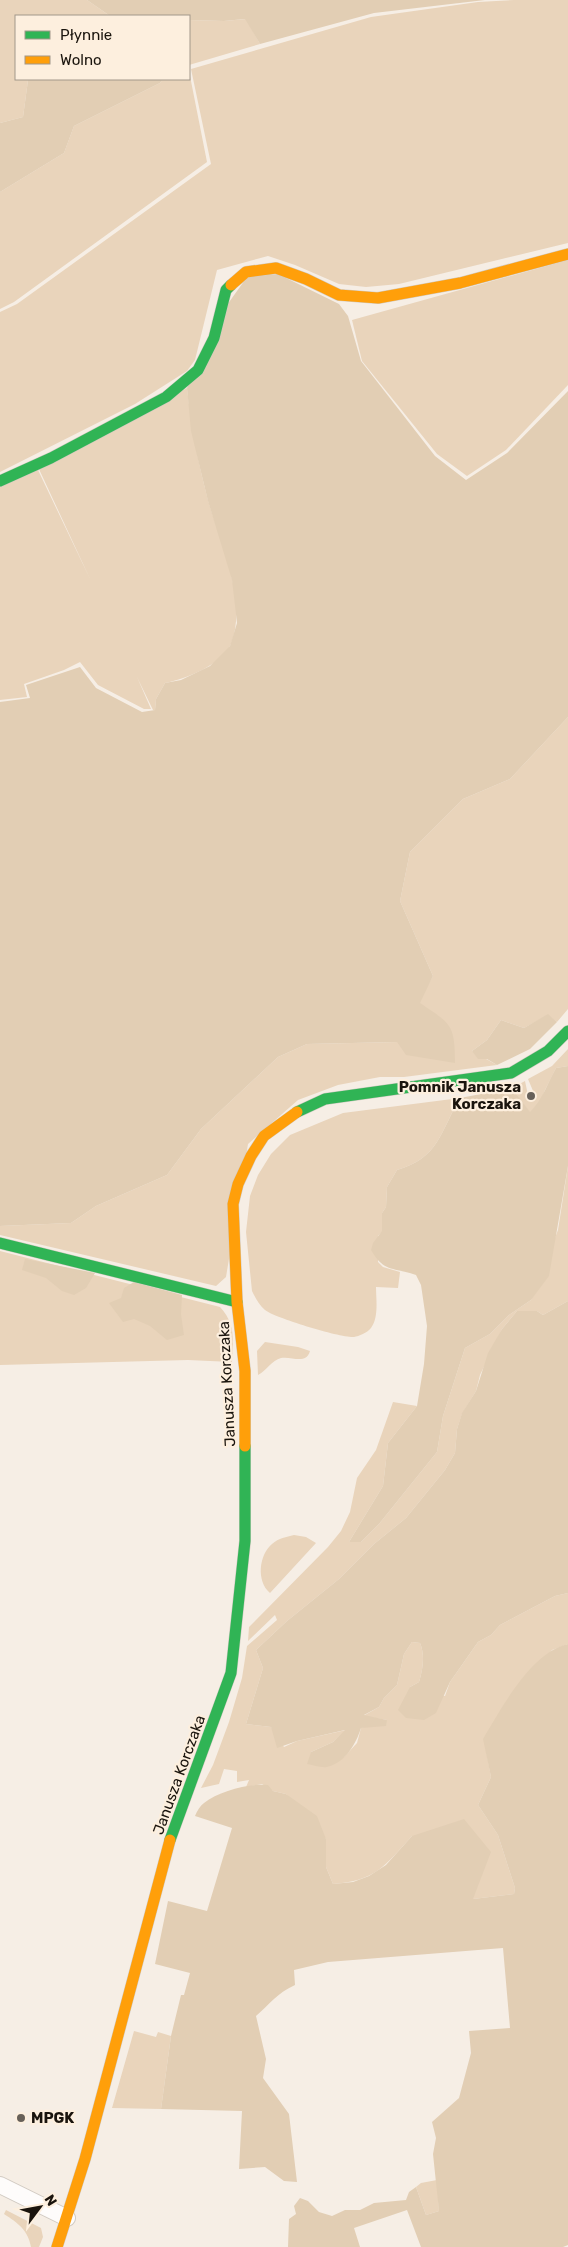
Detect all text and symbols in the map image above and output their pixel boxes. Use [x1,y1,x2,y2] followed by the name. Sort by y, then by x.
[15,15,190,80] legend
[60,26,112,44] text: Płynnie
[60,51,102,69] text: Wolno
[399,1078,521,1113] place label: Pomnik Janusza Korczaka
[525,1090,537,1102] marker: Pomnik Janusza Korczaka
[215,1321,239,1447] street label: Janusza Korczaka
[149,1713,209,1837] street label: Janusza Korczaka
[31,2109,74,2127] place label: MPGK
[15,2112,27,2124] marker: MPGK
[15,2182,65,2232] north arrow
[41,2192,60,2209] text: N

